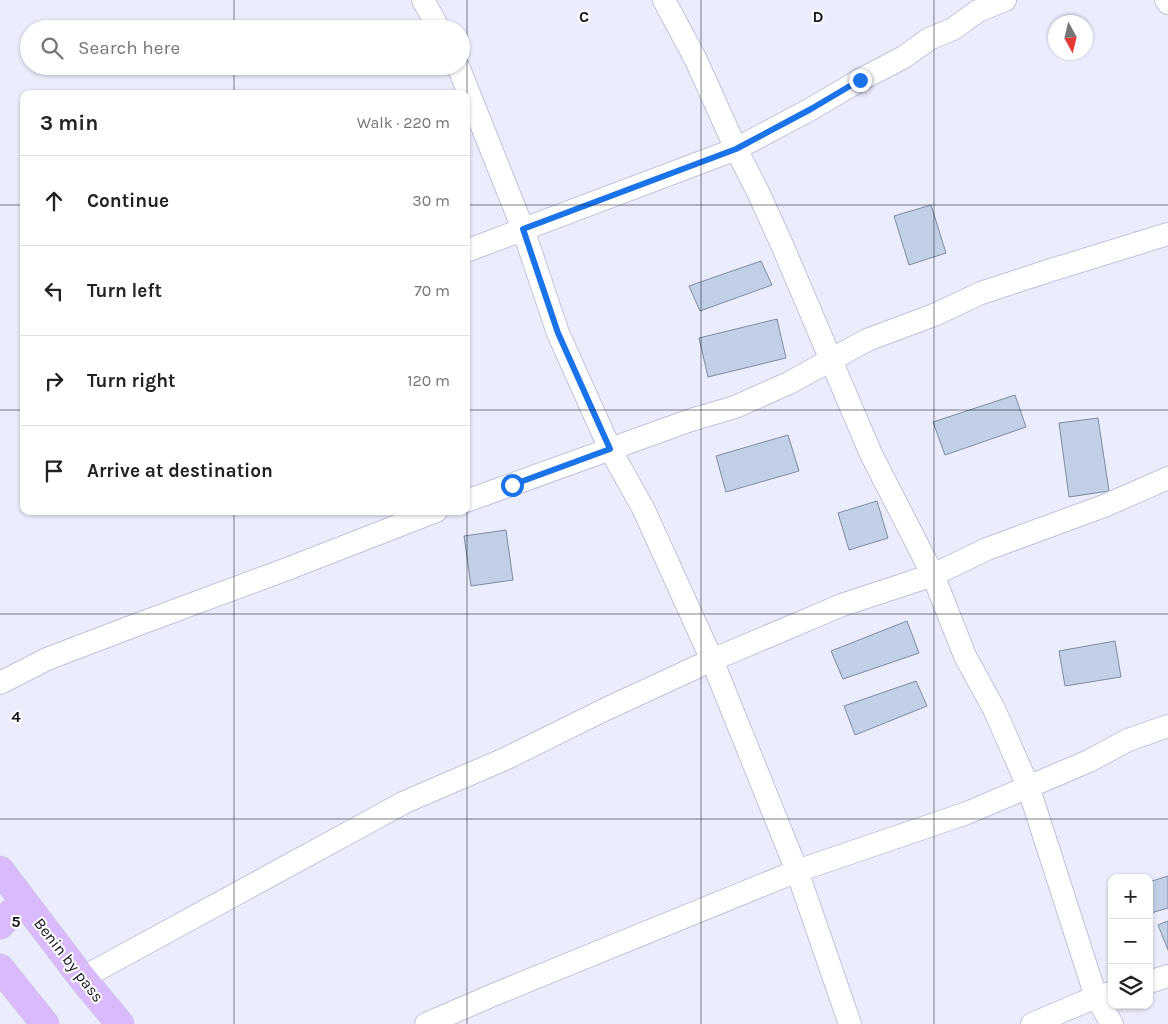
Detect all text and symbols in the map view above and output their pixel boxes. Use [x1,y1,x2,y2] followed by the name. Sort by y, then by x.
[579,7,589,26] text: C
[813,7,824,26] text: D
[1048,15,1093,60] north arrow
[20,20,470,75] search box
[38,34,66,62] icon: search
[78,37,180,59] text: Search here
[849,69,872,92] route end
[40,111,98,135] text: 3 min
[357,113,450,132] text: Walk · 220 m
[40,187,68,215] icon: ahead
[87,190,169,212] text: Continue
[412,191,450,210] text: 30 m
[40,277,68,305] icon: left
[87,280,162,302] text: Turn left
[414,281,450,300] text: 70 m
[40,367,68,395] icon: right
[87,370,176,392] text: Turn right
[407,371,450,390] text: 120 m
[40,457,68,485] icon: arrive
[87,460,273,482] text: Arrive at destination
[501,474,524,497] route start
[11,707,21,726] text: 4
[1108,874,1153,1009] map controls
[1108,874,1153,919] button: +
[11,912,21,931] text: 5
[30,914,108,1006] street label: Benin by pass
[1108,919,1153,964] button: −
[1108,964,1153,1009] button: layers

